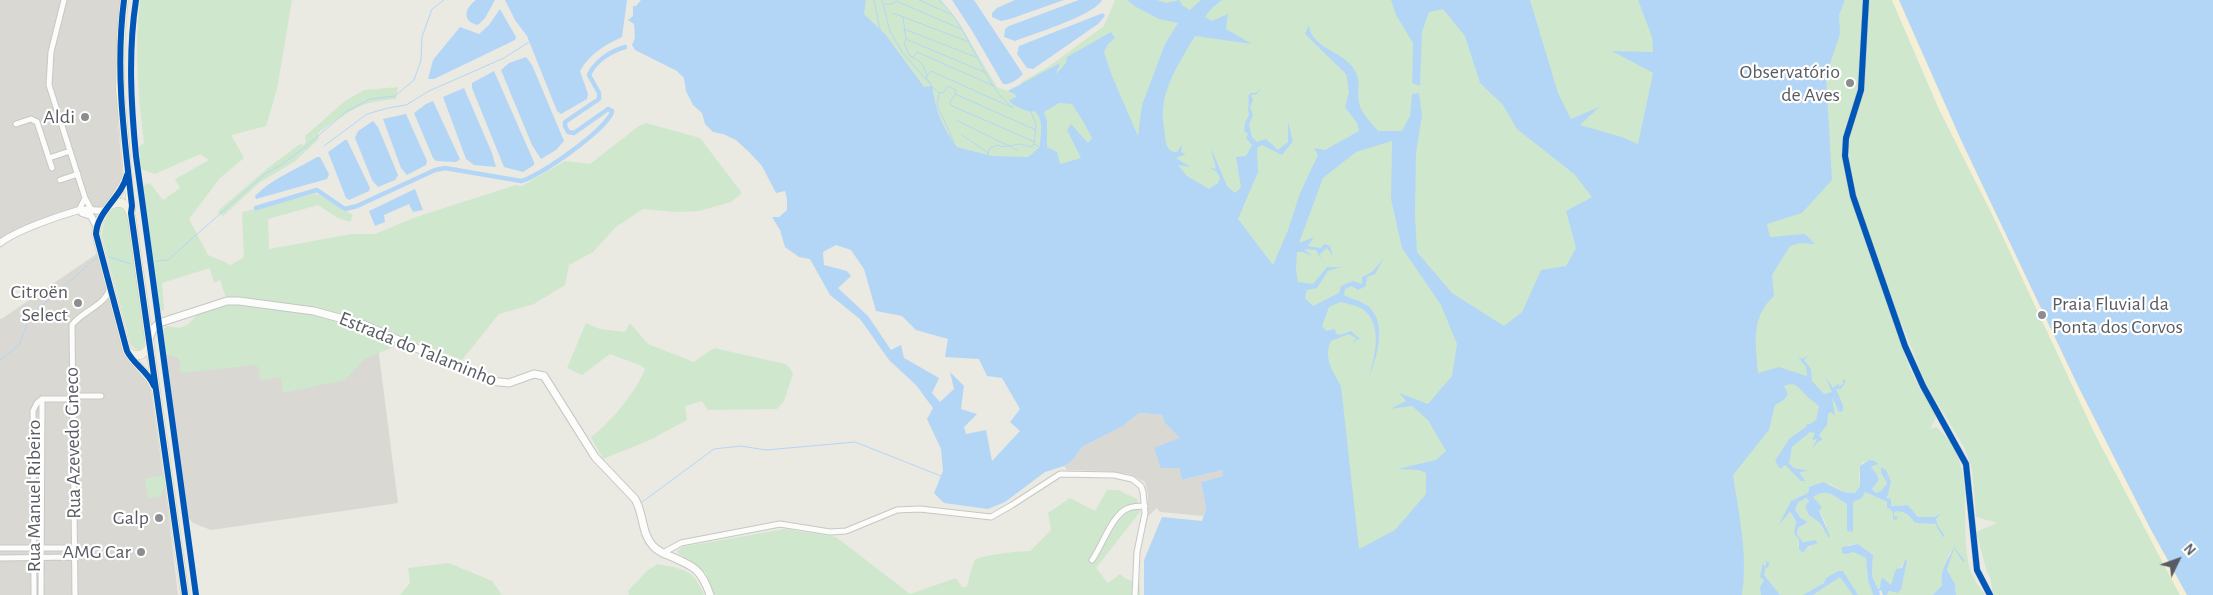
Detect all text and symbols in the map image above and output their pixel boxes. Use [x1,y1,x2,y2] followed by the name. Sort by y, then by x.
[1739,60,1840,107] place label: Observatório de Aves
[1844,77,1856,89] marker: Observatório de Aves
[43,105,75,129] place label: Aldi
[79,111,91,123] marker: Aldi
[11,280,68,327] place label: Citroën Select
[2052,292,2183,339] place label: Praia Fluvial da Ponta dos Corvos
[72,297,84,309] marker: Citroën Select
[335,306,501,392] street label: Estrada do Talaminho
[2036,309,2048,321] marker: Praia Fluvial da Ponta dos Corvos
[60,367,86,519] street label: Rua Azevedo Gneco
[22,420,46,572] street label: Rua Manuel Ribeiro
[113,506,149,530] place label: Galp
[153,512,165,524] marker: Galp
[2153,535,2203,585] north arrow
[62,540,131,564] place label: AMG Car
[2181,542,2198,558] text: N
[135,546,147,558] marker: AMG Car

